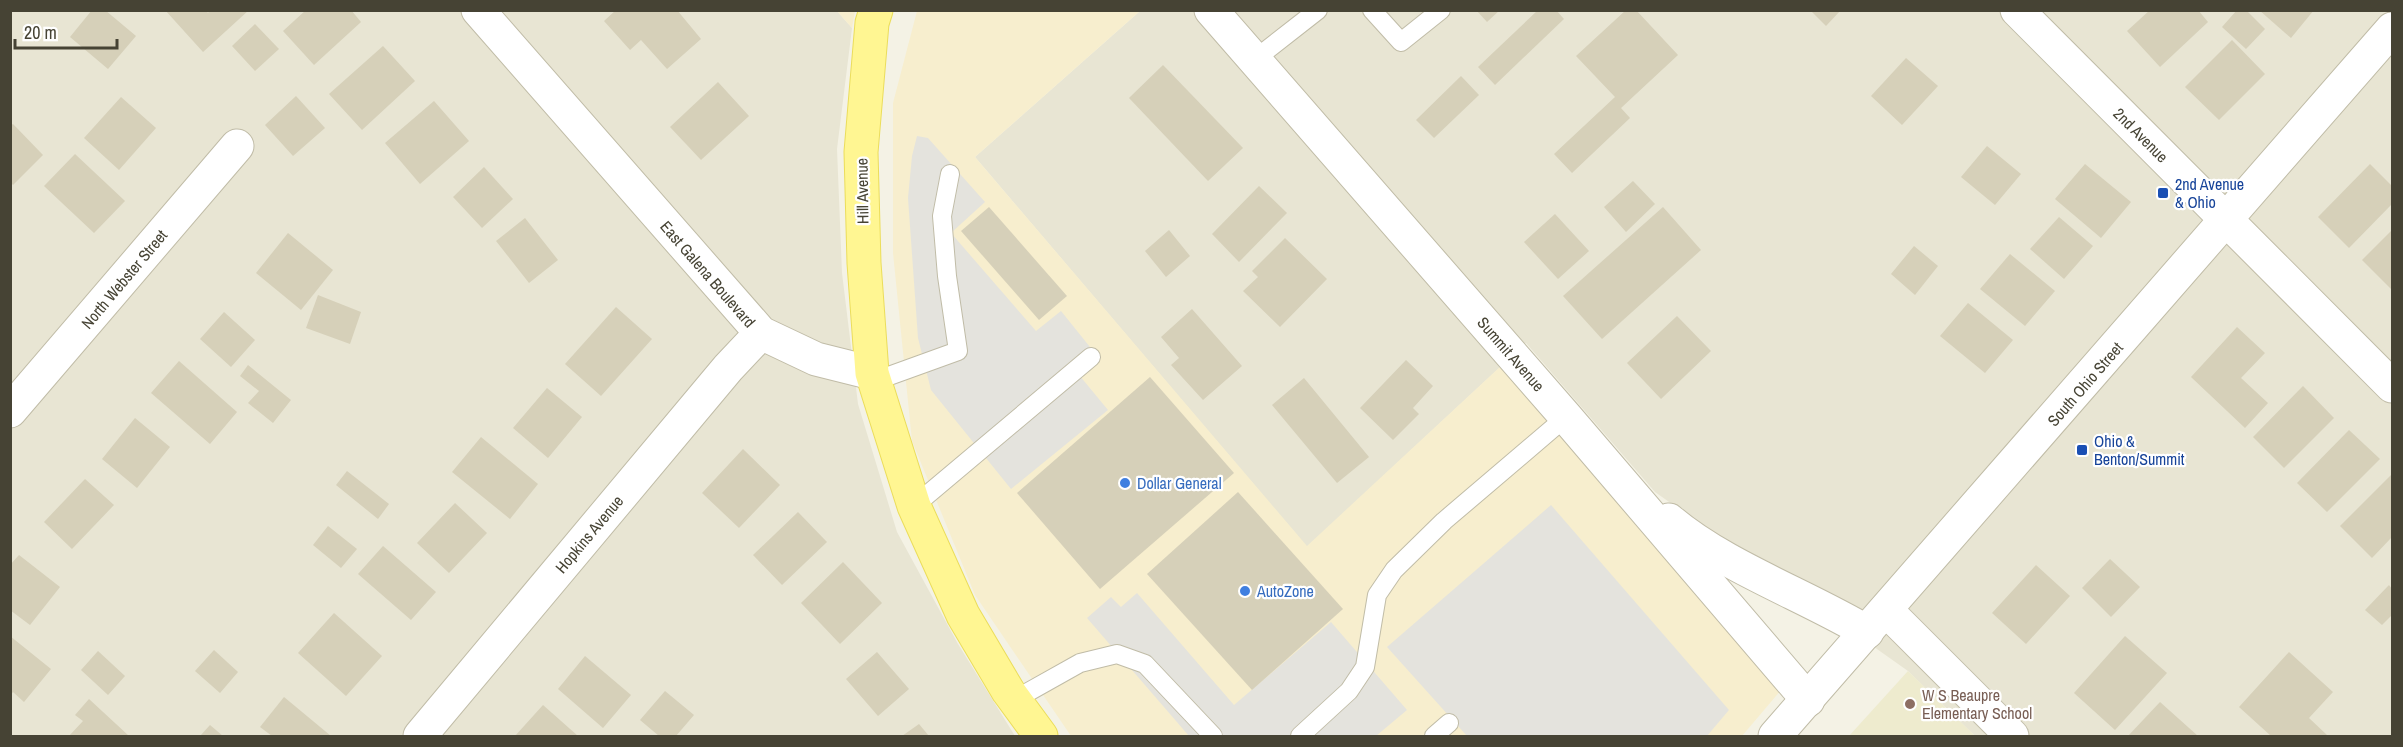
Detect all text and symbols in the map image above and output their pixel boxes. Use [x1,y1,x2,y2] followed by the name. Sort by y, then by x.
[15,12,117,50] scale bar
[24,20,57,45] text: 20 m
[2109,103,2173,167] street label: 2nd Avenue
[850,158,874,224] street label: Hill Avenue
[2175,173,2244,213] place label: 2nd Avenue & Ohio
[2156,186,2170,200] marker: 2nd Avenue & Ohio
[655,216,761,332] street label: East Galena Boulevard
[76,225,172,333] street label: North Webster Street
[1472,312,1550,396] street label: Summit Avenue
[2042,337,2128,431] street label: South Ohio Street
[2094,430,2185,470] place label: Ohio & Benton/Summit
[2075,443,2089,457] marker: Ohio & Benton/Summit
[1137,472,1222,494] place label: Dollar General
[1118,476,1132,490] marker: Dollar General
[550,490,628,578] street label: Hopkins Avenue
[1256,580,1314,602] place label: AutoZone
[1238,584,1252,598] marker: AutoZone
[1922,684,2032,724] place label: W S Beaupre Elementary School
[1903,697,1917,711] marker: W S Beaupre Elementary School

